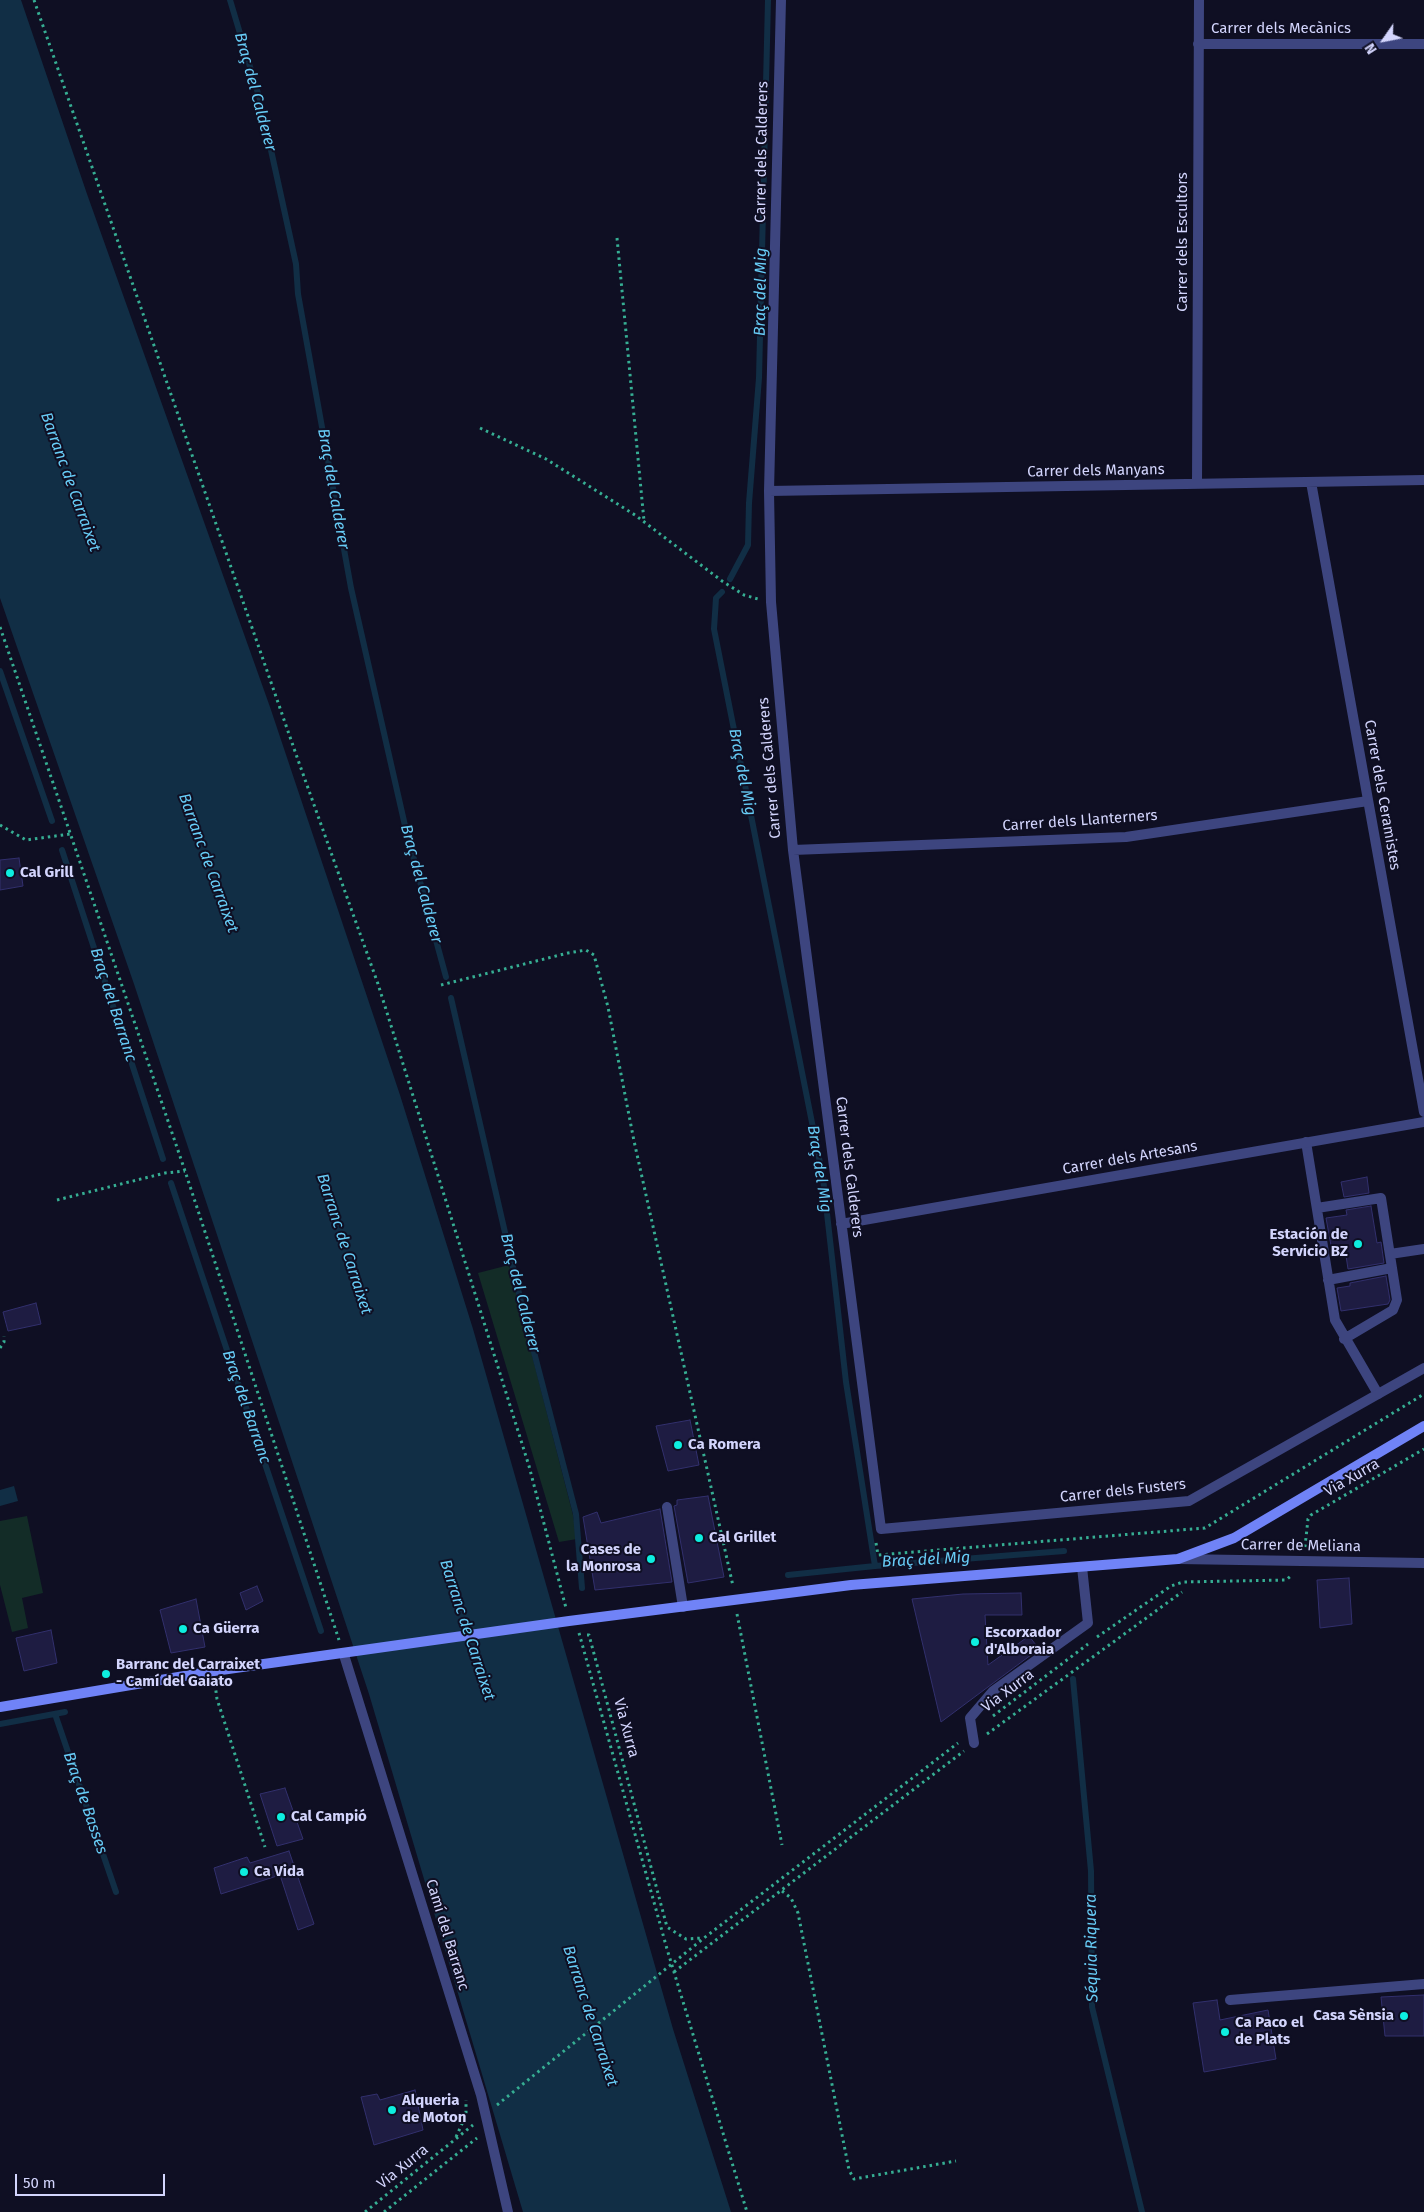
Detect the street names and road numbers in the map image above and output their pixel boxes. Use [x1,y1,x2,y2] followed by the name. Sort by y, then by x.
[1211,20,1351,38] street label: Carrer dels Mecànics
[752,81,772,223] street label: Carrer dels Calderers
[1174,172,1192,312] street label: Carrer dels Escultors
[1027,461,1165,481] street label: Carrer dels Manyans
[755,697,785,839] street label: Carrer dels Calderers
[1360,719,1404,871] street label: Carrer dels Ceramistes
[1002,807,1158,835] street label: Carrer dels Llanterners
[831,1096,867,1238] street label: Carrer dels Calderers
[1061,1137,1199,1179] street label: Carrer dels Artesans
[1321,1455,1383,1501] street label: Via Xurra
[1059,1475,1187,1507] street label: Carrer dels Fusters
[1241,1536,1361,1556] street label: Carrer de Meliana
[978,1666,1038,1716] street label: Via Xurra
[609,1696,643,1760] street label: Via Xurra
[422,1877,472,1993] street label: Camí del Barranc
[374,2141,432,2193] street label: Via Xurra

